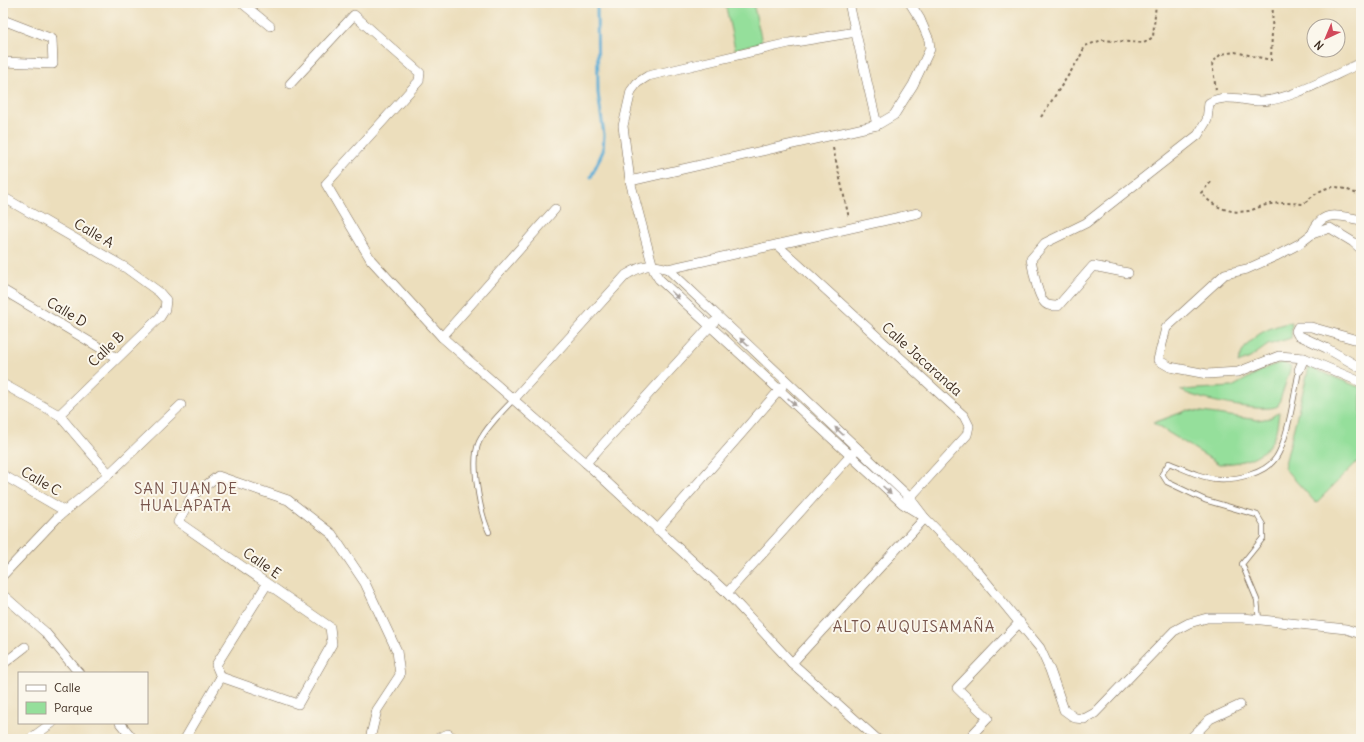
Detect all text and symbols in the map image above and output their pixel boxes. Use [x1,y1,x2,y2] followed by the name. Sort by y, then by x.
[1306,18,1346,58] north arrow
[1311,38,1327,53] text: N
[71,214,117,252] street label: Calle A
[670,290,680,299] one-way arrow
[43,293,91,331] street label: Calle D
[878,318,966,400] street label: Calle Jacaranda
[84,327,128,371] street label: Calle B
[739,337,749,347] one-way arrow
[787,397,797,406] one-way arrow
[834,426,844,435] one-way arrow
[18,462,64,500] street label: Calle C
[134,479,238,515] district label: SAN JUAN DE HUALAPATA
[882,485,892,495] one-way arrow
[239,543,285,583] street label: Calle E
[833,617,995,636] district label: ALTO AUQUISAMAÑA
[18,672,148,724] legend
[54,680,81,695] text: Calle
[54,700,93,715] text: Parque

